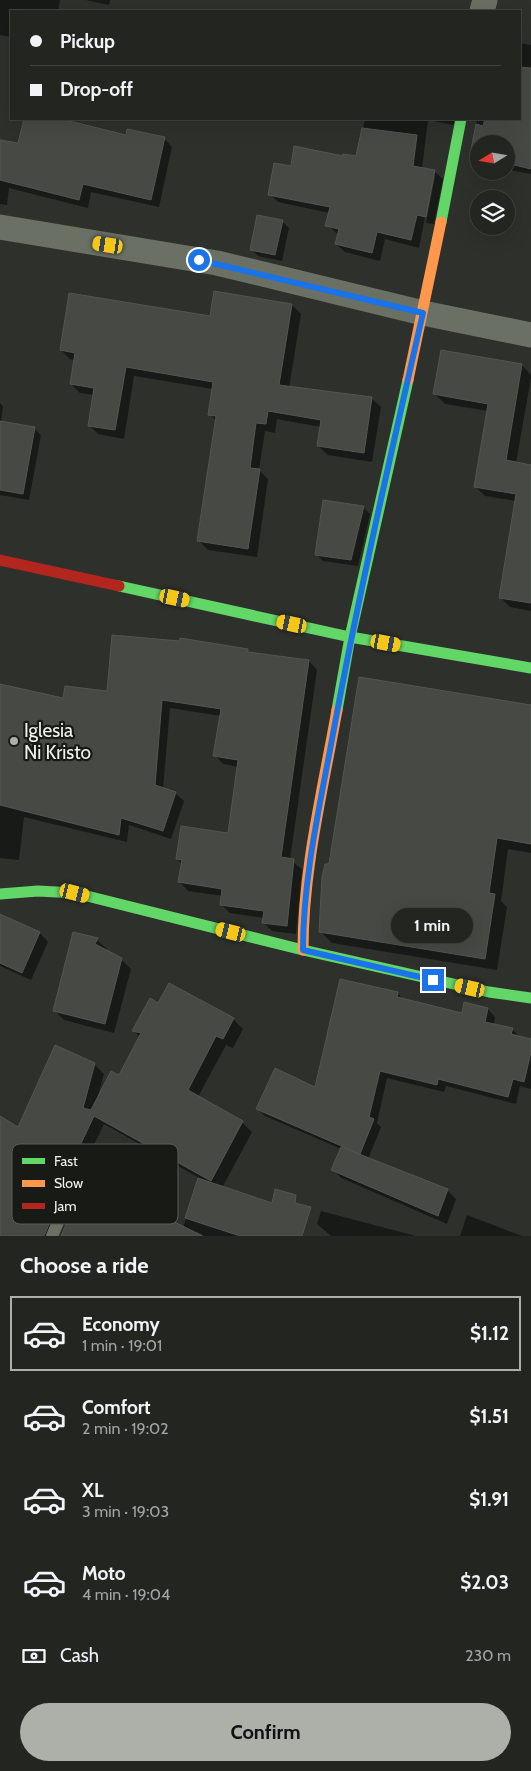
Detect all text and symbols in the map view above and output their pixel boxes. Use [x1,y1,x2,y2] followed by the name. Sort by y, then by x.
[60,30,115,53] text: Pickup
[60,78,133,101] text: Drop-off
[470,135,515,180] north arrow
[470,135,515,235] map controls
[470,190,515,235] button: layers
[92,235,123,255] car
[188,249,210,271] route start
[158,588,191,608] car
[275,614,308,634] car
[369,633,402,653] car
[24,719,91,764] place label: Iglesia Ni Kristo
[8,735,20,747] marker: Iglesia Ni Kristo
[58,882,91,904] car
[392,908,474,942] callout: 1 min
[414,916,450,935] text: 1 min
[214,921,247,943] car
[422,969,444,991] route end
[453,977,486,999] car
[12,1144,178,1224] legend
[54,1152,78,1170] text: Fast
[54,1174,83,1192] text: Slow
[53,1197,76,1215] text: Jam
[20,1252,149,1279] text: Choose a ride
[22,1311,67,1356] icon: car
[82,1313,160,1336] text: Economy
[470,1322,509,1345] text: $1.12
[82,1336,162,1355] text: 1 min · 19:01
[22,1394,67,1439] icon: car
[82,1396,151,1419] text: Comfort
[470,1405,509,1428] text: $1.51
[82,1419,169,1438] text: 2 min · 19:02
[22,1477,67,1522] icon: car
[82,1479,103,1502] text: XL
[469,1488,509,1511] text: $1.91
[82,1502,169,1521] text: 3 min · 19:03
[22,1560,67,1605] icon: car
[82,1562,126,1585] text: Moto
[460,1571,509,1594] text: $2.03
[82,1585,170,1604] text: 4 min · 19:04
[20,1642,48,1670] icon: cash
[60,1644,99,1667] text: Cash
[465,1646,511,1665] text: 230 m
[20,1703,511,1761] button: Confirm

